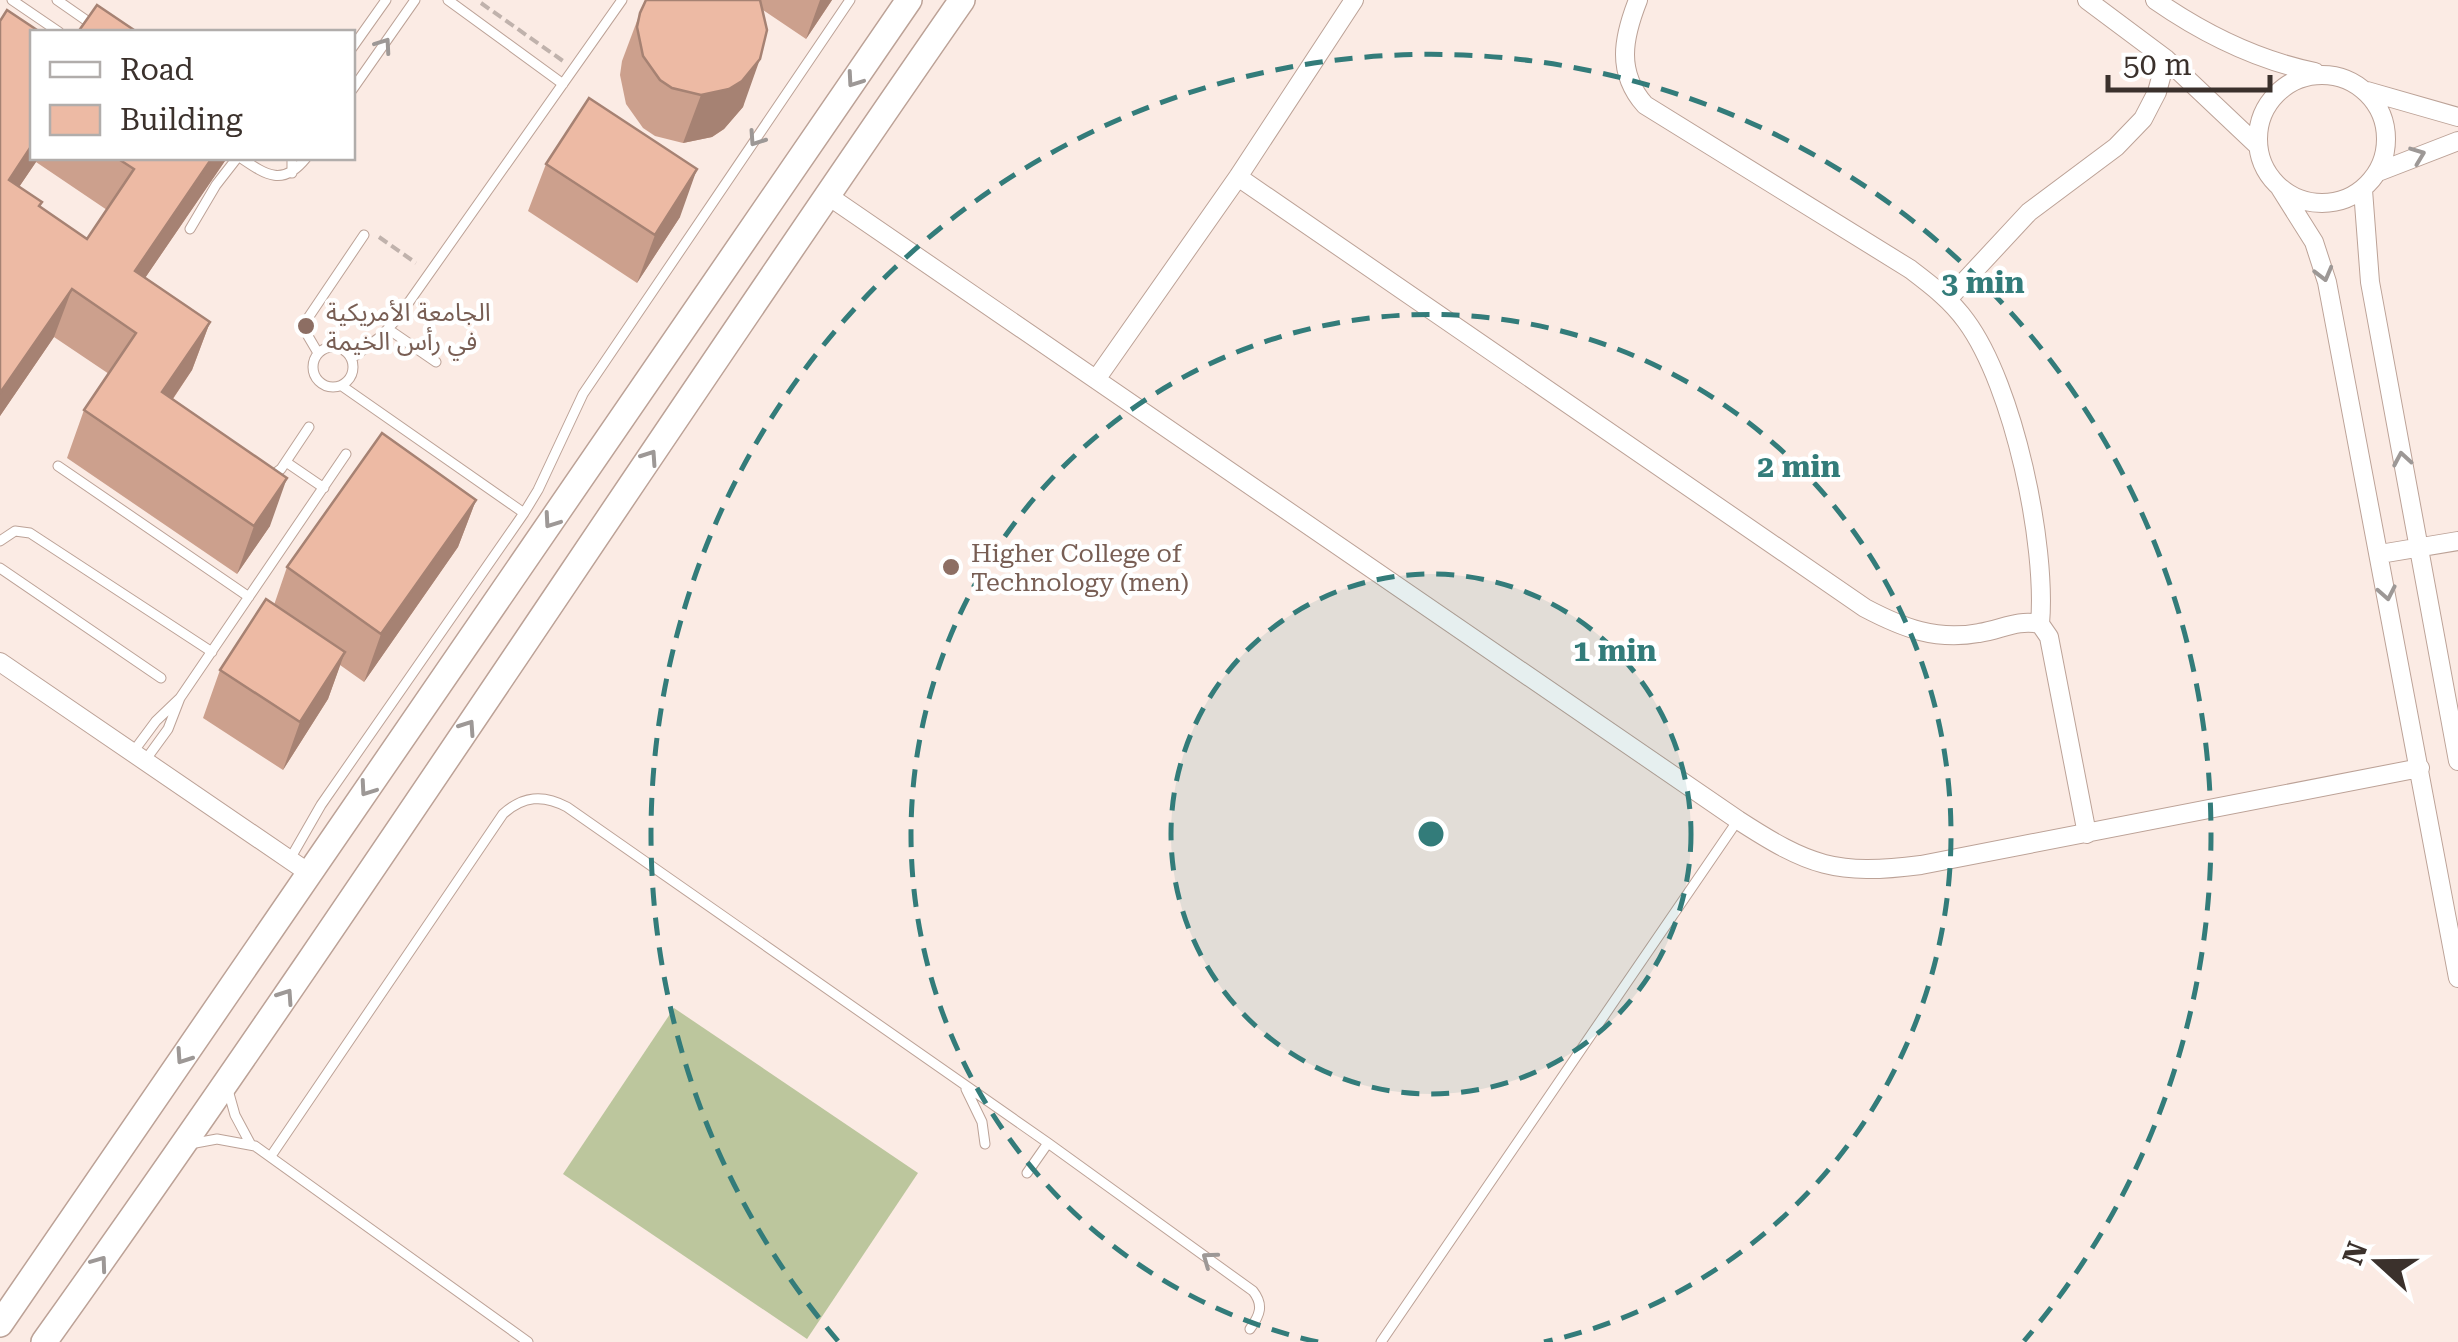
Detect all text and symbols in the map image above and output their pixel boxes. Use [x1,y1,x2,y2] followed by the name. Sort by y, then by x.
[30,30,355,160] legend
[2108,30,2270,92] scale bar
[372,38,390,56] one-way arrow
[2123,47,2192,82] text: 50 m
[120,52,194,87] text: Road
[848,69,866,88] one-way arrow
[120,102,243,137] text: Building
[750,127,768,146] one-way arrow
[2408,147,2425,167] one-way arrow
[1941,265,2025,300] text: 3 min
[2313,265,2334,282] one-way arrow
[326,298,491,360] place label: الجامعة الأمريكية في رأس الخيمة
[295,315,317,337] marker: الجامعة الأمريكية في رأس الخيمة
[1757,449,1841,484] text: 2 min
[637,450,656,468] one-way arrow
[2393,451,2414,468] one-way arrow
[545,510,563,528] one-way arrow
[971,539,1189,597] place label: Higher College of Technology (men)
[940,556,962,578] marker: Higher College of Technology (men)
[2376,585,2397,601] one-way arrow
[1573,633,1657,668] text: 1 min
[456,719,474,738] one-way arrow
[361,777,379,796] one-way arrow
[1413,816,1449,852] centre of rings
[274,989,292,1008] one-way arrow
[177,1045,195,1064] one-way arrow
[2328,1212,2428,1312] north arrow
[2336,1237,2374,1269] text: N
[1201,1253,1220,1271] one-way arrow
[88,1255,106,1274] one-way arrow

